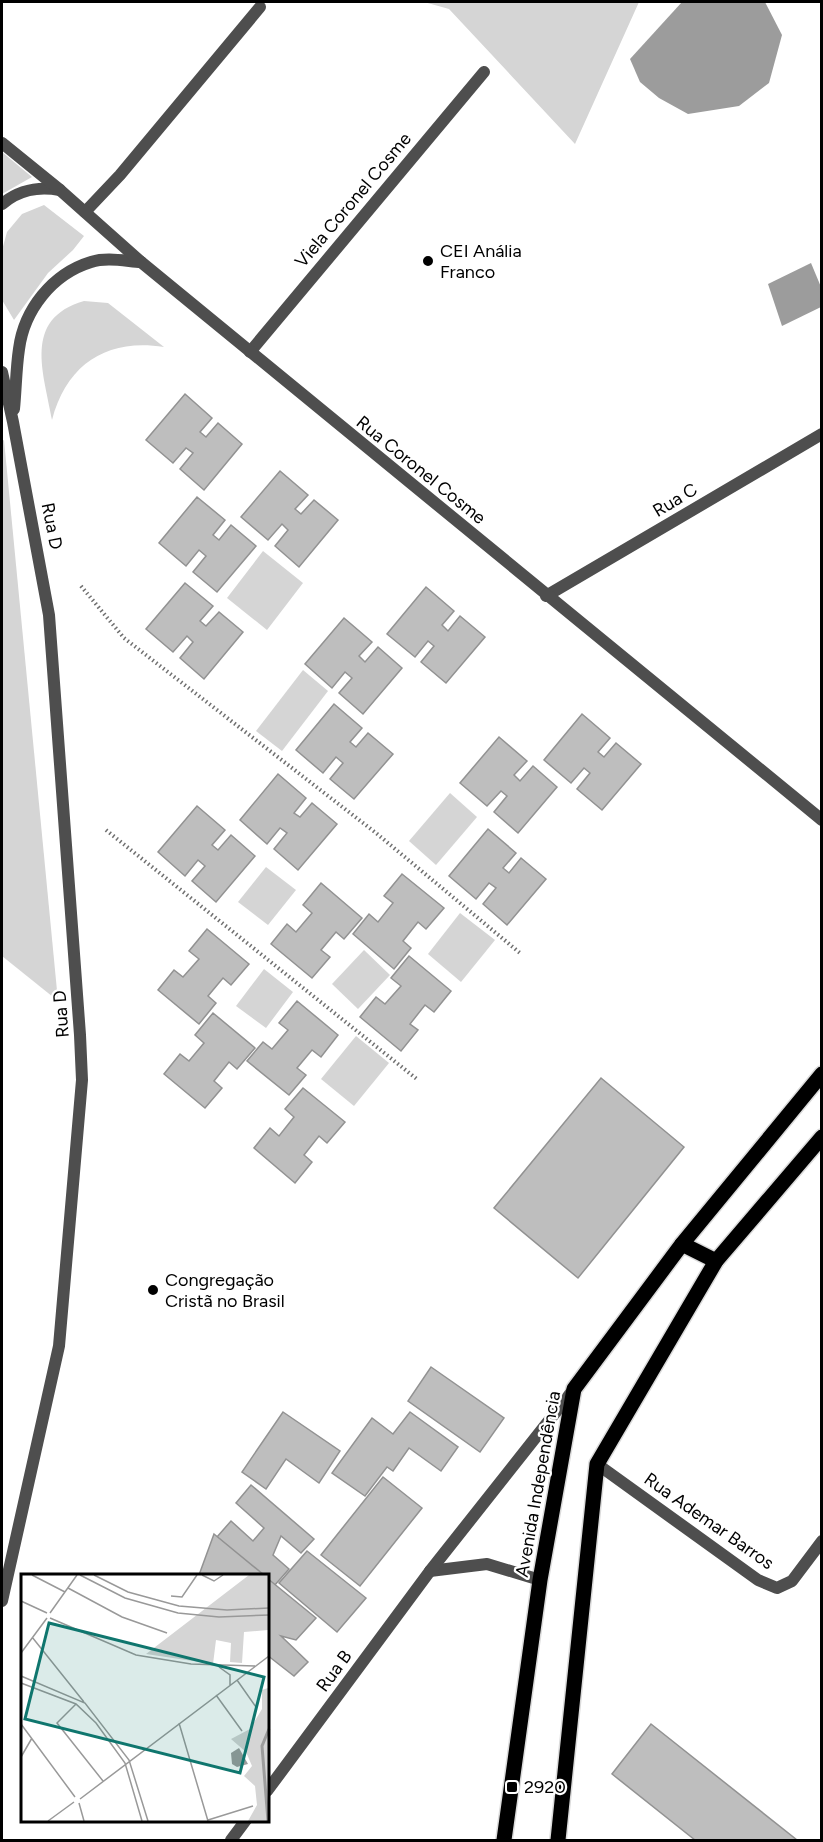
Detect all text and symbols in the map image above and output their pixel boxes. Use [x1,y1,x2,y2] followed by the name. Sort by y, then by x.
[290,128,416,272] street label: Viela Coronel Cosme
[440,240,522,283] place label: CEI Anália Franco
[421,254,435,268] marker: CEI Anália Franco
[352,411,490,529] street label: Rua Coronel Cosme
[649,478,701,522] street label: Rua C
[37,501,67,551] street label: Rua D
[48,990,74,1038] street label: Rua D
[165,1269,285,1312] place label: Congregação Cristã no Brasil
[146,1283,160,1297] marker: Congregação Cristã no Brasil
[511,1389,565,1579] street label: Avenida Independência
[640,1468,778,1574] street label: Rua Ademar Barros
[21,1574,268,1821] inset map
[312,1646,356,1696] street label: Rua B
[524,1776,566,1798] place label: 2920
[505,1780,519,1794] marker: 2920

